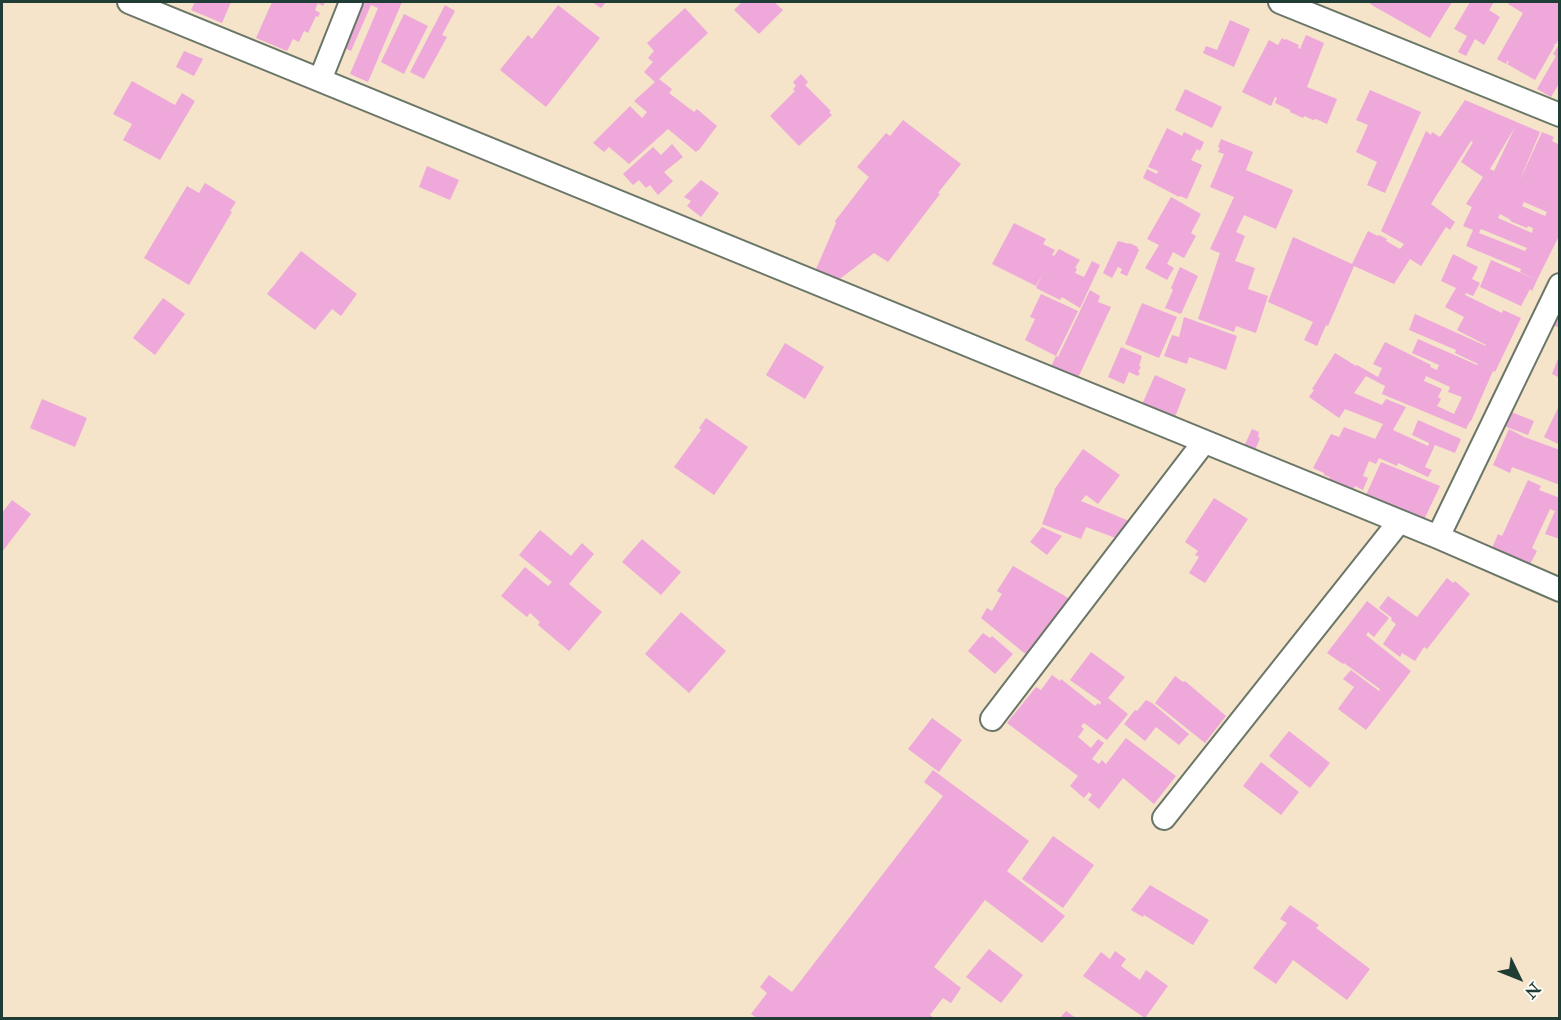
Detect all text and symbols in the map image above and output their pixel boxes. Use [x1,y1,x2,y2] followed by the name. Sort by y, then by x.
[1489,948,1549,1008] north arrow
[1520,978,1544,1002] text: N

